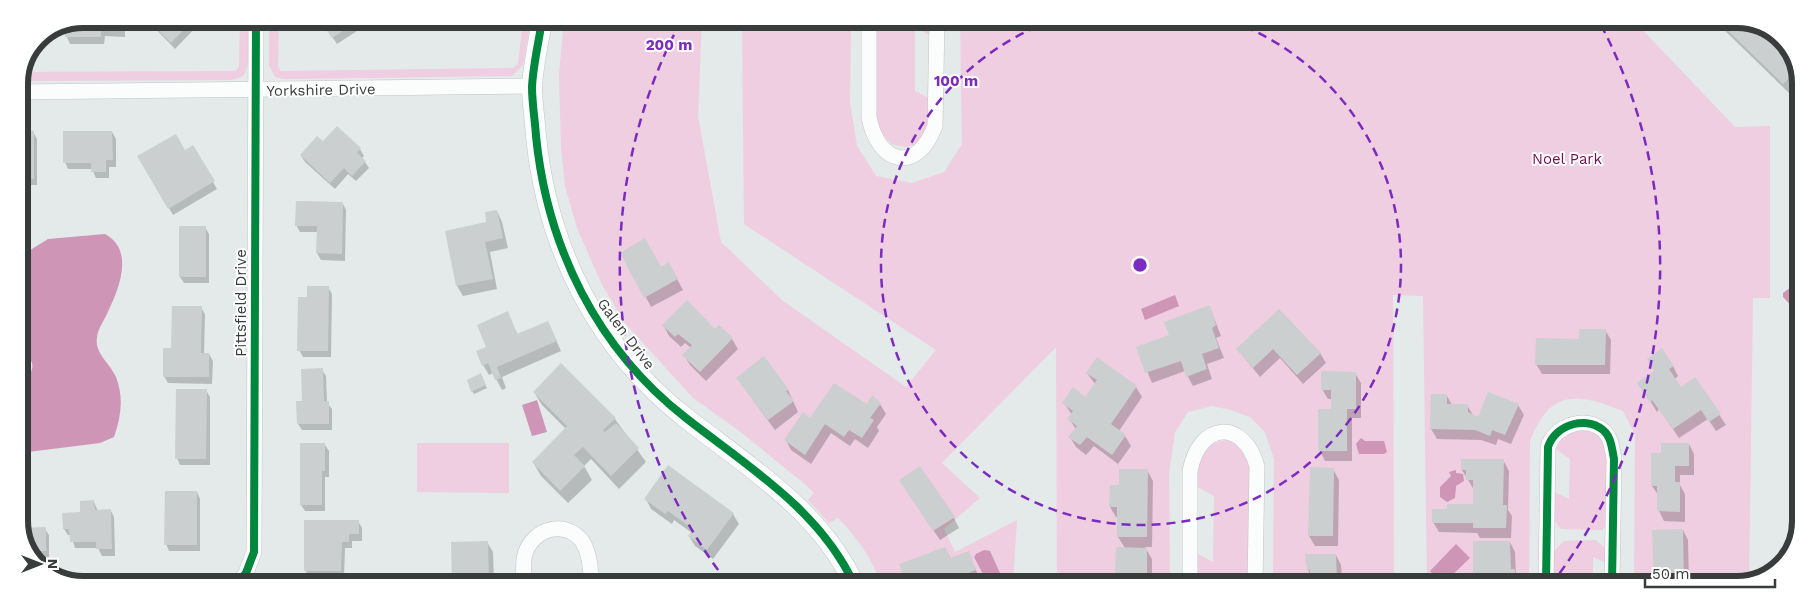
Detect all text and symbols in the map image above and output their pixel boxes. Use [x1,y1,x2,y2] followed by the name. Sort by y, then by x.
[646,36,692,54] text: 200 m
[934,72,978,90] text: 100 m
[266,80,376,100] street label: Yorkshire Drive
[1532,150,1602,168] park label: Noel Park
[232,249,250,357] street label: Pittsfield Drive
[1131,256,1149,274] centre of rings
[593,295,659,373] street label: Galen Drive
[15,539,65,589] north arrow
[1645,556,1775,588] scale bar
[45,559,61,569] text: N
[1652,565,1689,583] text: 50 m

